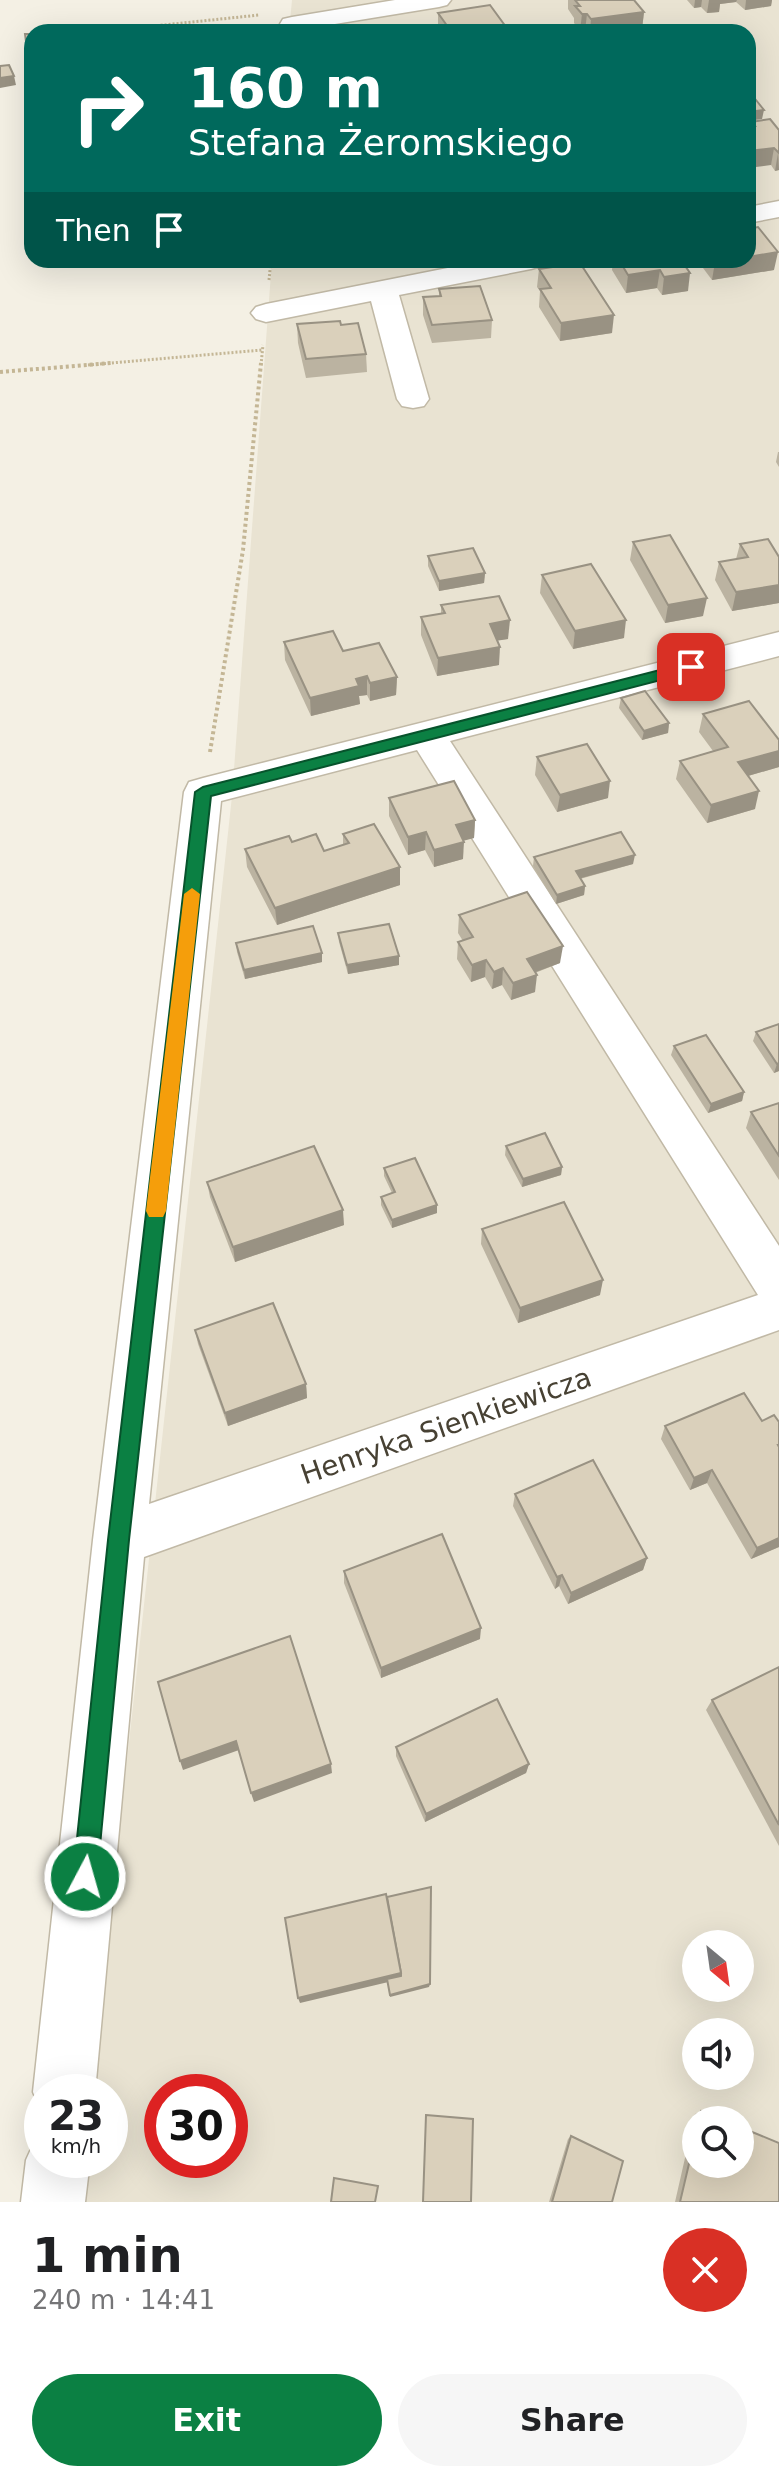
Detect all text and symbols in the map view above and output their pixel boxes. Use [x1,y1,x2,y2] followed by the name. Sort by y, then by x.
[188,55,383,120] text: 160 m
[56,56,160,160] icon: right
[188,122,573,163] text: Stefana Żeromskiego
[147,208,191,252] icon: arrive
[56,213,131,248] text: Then
[657,633,725,701] pin
[669,645,713,689] icon: arrive
[296,1361,596,1491] street label: Henryka Sienkiewicza
[43,1835,127,1919] position arrow
[682,1930,754,2002] north arrow
[682,1930,754,2178] map controls
[682,2018,754,2090] button: sound
[144,2074,248,2178] speed limit sign: 30
[48,2093,104,2139] text: 23
[682,2106,754,2178] button: search
[51,2134,101,2158] text: km/h
[32,2227,183,2283] text: 1 min
[663,2228,747,2312] button: close
[32,2285,215,2315] text: 240 m · 14:41
[32,2374,382,2466] button: Exit
[398,2374,747,2466] button: Share

